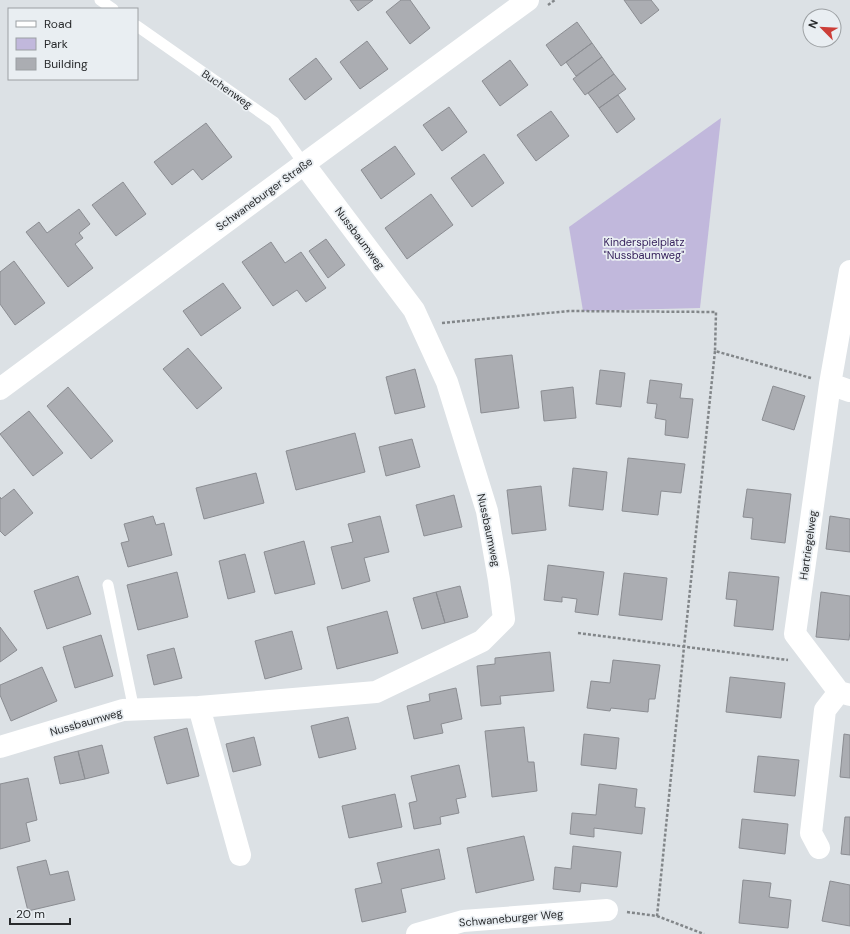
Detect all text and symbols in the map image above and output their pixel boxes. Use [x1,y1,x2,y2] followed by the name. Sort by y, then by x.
[8,8,138,80] legend
[802,8,842,48] north arrow
[44,16,72,32] text: Road
[805,17,821,30] text: N
[44,36,68,52] text: Park
[44,56,88,72] text: Building
[199,66,255,112] street label: Buchenweg
[213,154,315,234] street label: Schwaneburger Straße
[332,204,388,272] street label: Nussbaumweg
[604,235,684,262] park label: Kinderspielplatz "Nussbaumweg"
[474,492,504,568] street label: Nussbaumweg
[796,509,820,581] street label: Hartriegelweg
[48,705,124,739] street label: Nussbaumweg
[10,900,70,926] scale bar
[16,906,45,922] text: 20 m
[458,906,564,930] street label: Schwaneburger Weg

